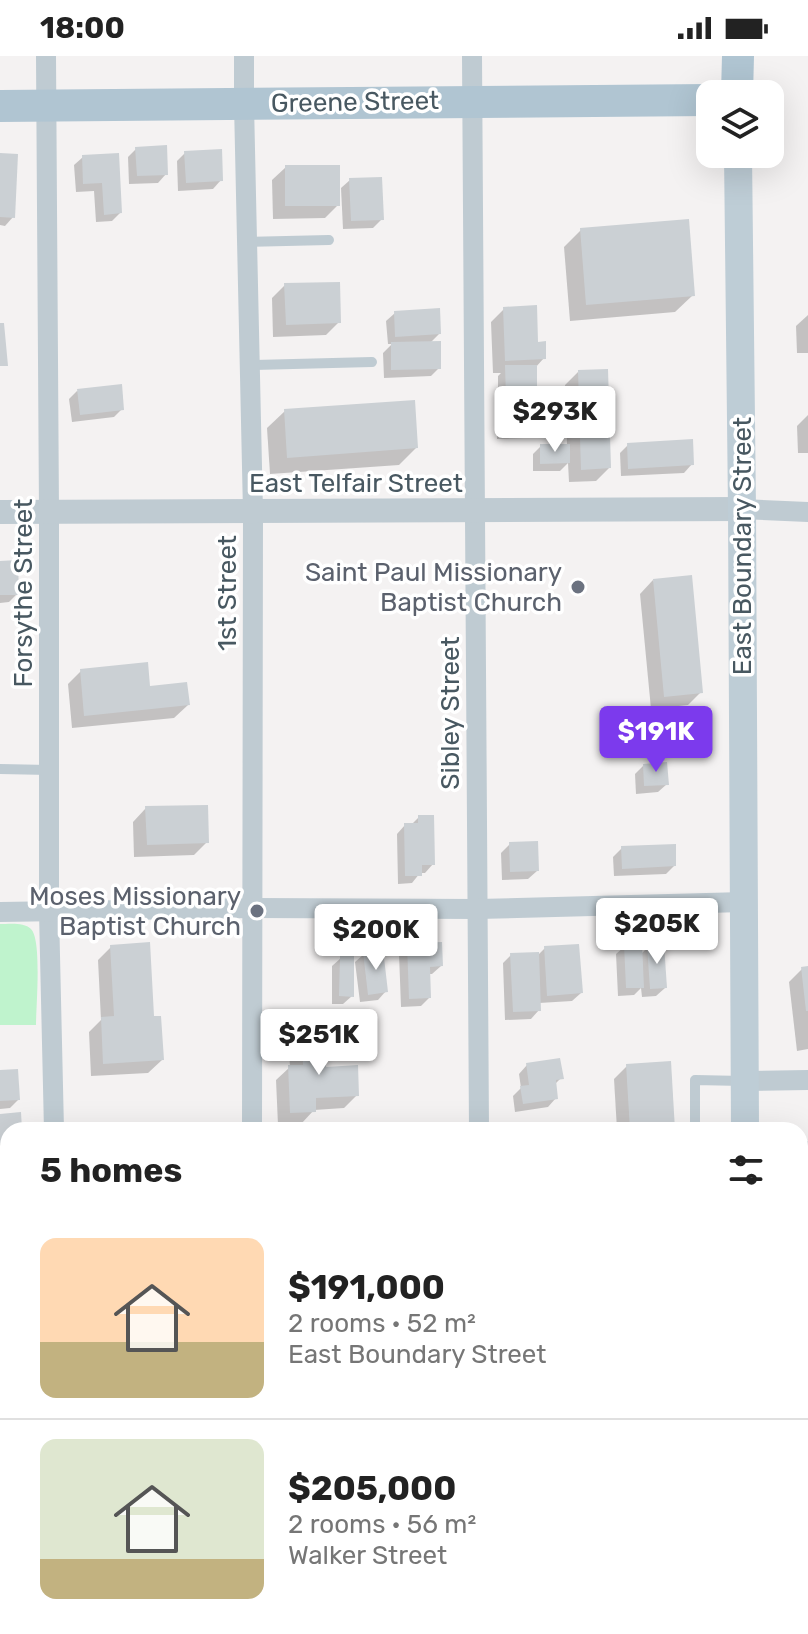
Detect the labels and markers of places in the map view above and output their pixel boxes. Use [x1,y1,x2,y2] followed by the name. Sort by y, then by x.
[499,386,611,454] pin: $293K
[305,557,562,618] place label: Saint Paul Missionary Baptist Church
[569,578,587,596] marker: Saint Paul Missionary Baptist Church
[600,706,712,774] pin: $191K
[29,881,241,942] place label: Moses Missionary Baptist Church
[601,898,713,966] pin: $205K
[248,902,266,920] marker: Moses Missionary Baptist Church
[320,904,432,972] pin: $200K
[263,1009,375,1077] pin: $251K

